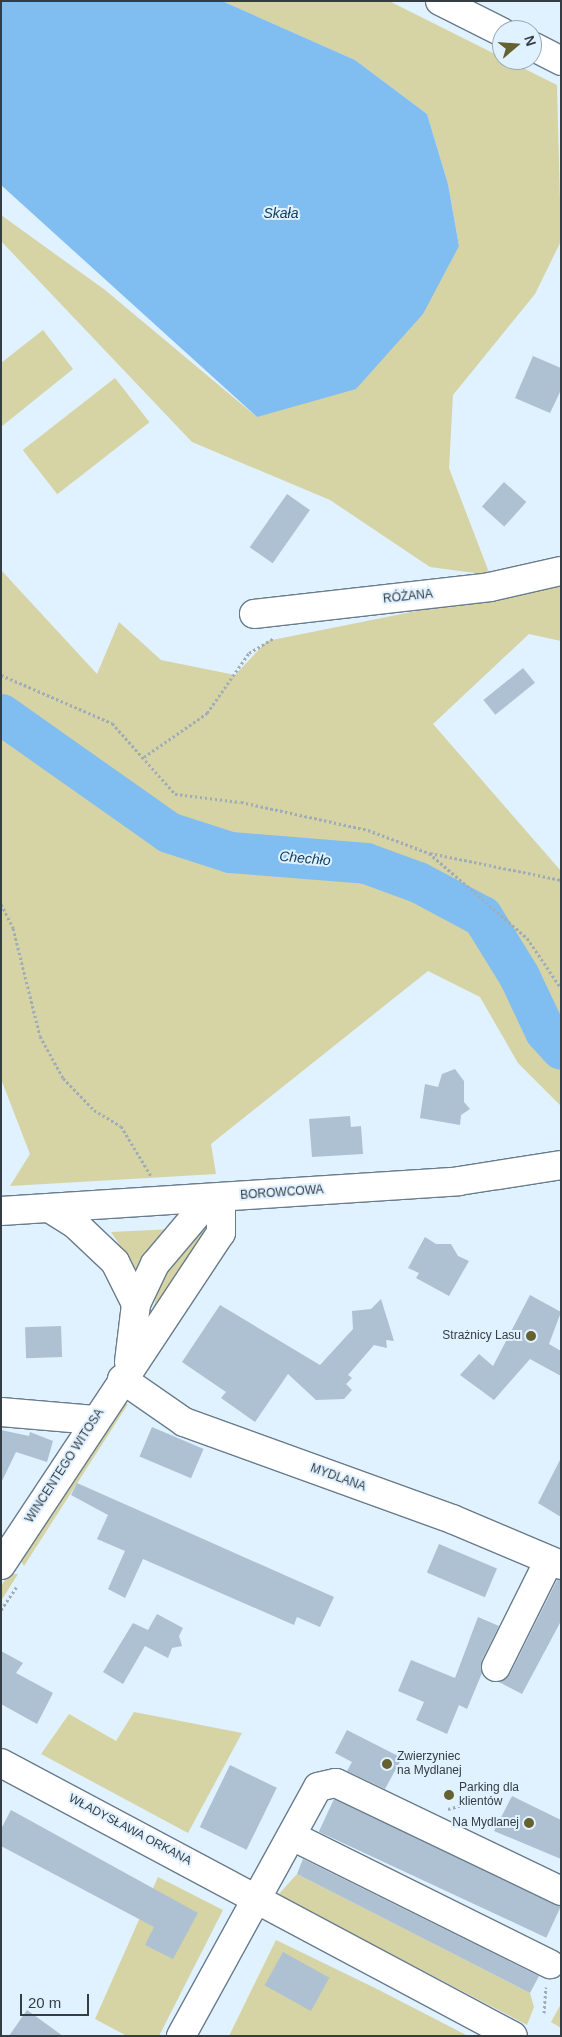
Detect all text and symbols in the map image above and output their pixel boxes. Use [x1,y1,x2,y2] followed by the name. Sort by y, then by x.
[492,20,542,70] north arrow
[521,33,539,48] text: N
[263,205,299,221] water label: Skała
[382,587,434,607] street label: RÓŻANA
[279,847,331,869] water label: Chechło
[240,1183,324,1203] street label: BOROWCOWA
[442,1329,521,1343] place label: Strażnicy Lasu
[525,1330,537,1342] marker: Strażnicy Lasu
[23,1406,107,1526] street label: WINCENTEGO WITOSA
[308,1461,368,1495] street label: MYDLANA
[397,1750,462,1778] place label: Zwierzyniec na Mydlanej
[381,1758,393,1770] marker: Zwierzyniec na Mydlanej
[459,1781,519,1809] place label: Parking dla klientów
[443,1789,455,1801] marker: Parking dla klientów
[66,1791,194,1869] street label: WŁADYSŁAWA ORKANA
[452,1816,519,1830] place label: Na Mydlanej
[523,1817,535,1829] marker: Na Mydlanej
[22,1984,91,2016] scale bar
[28,1994,61,2011] text: 20 m

